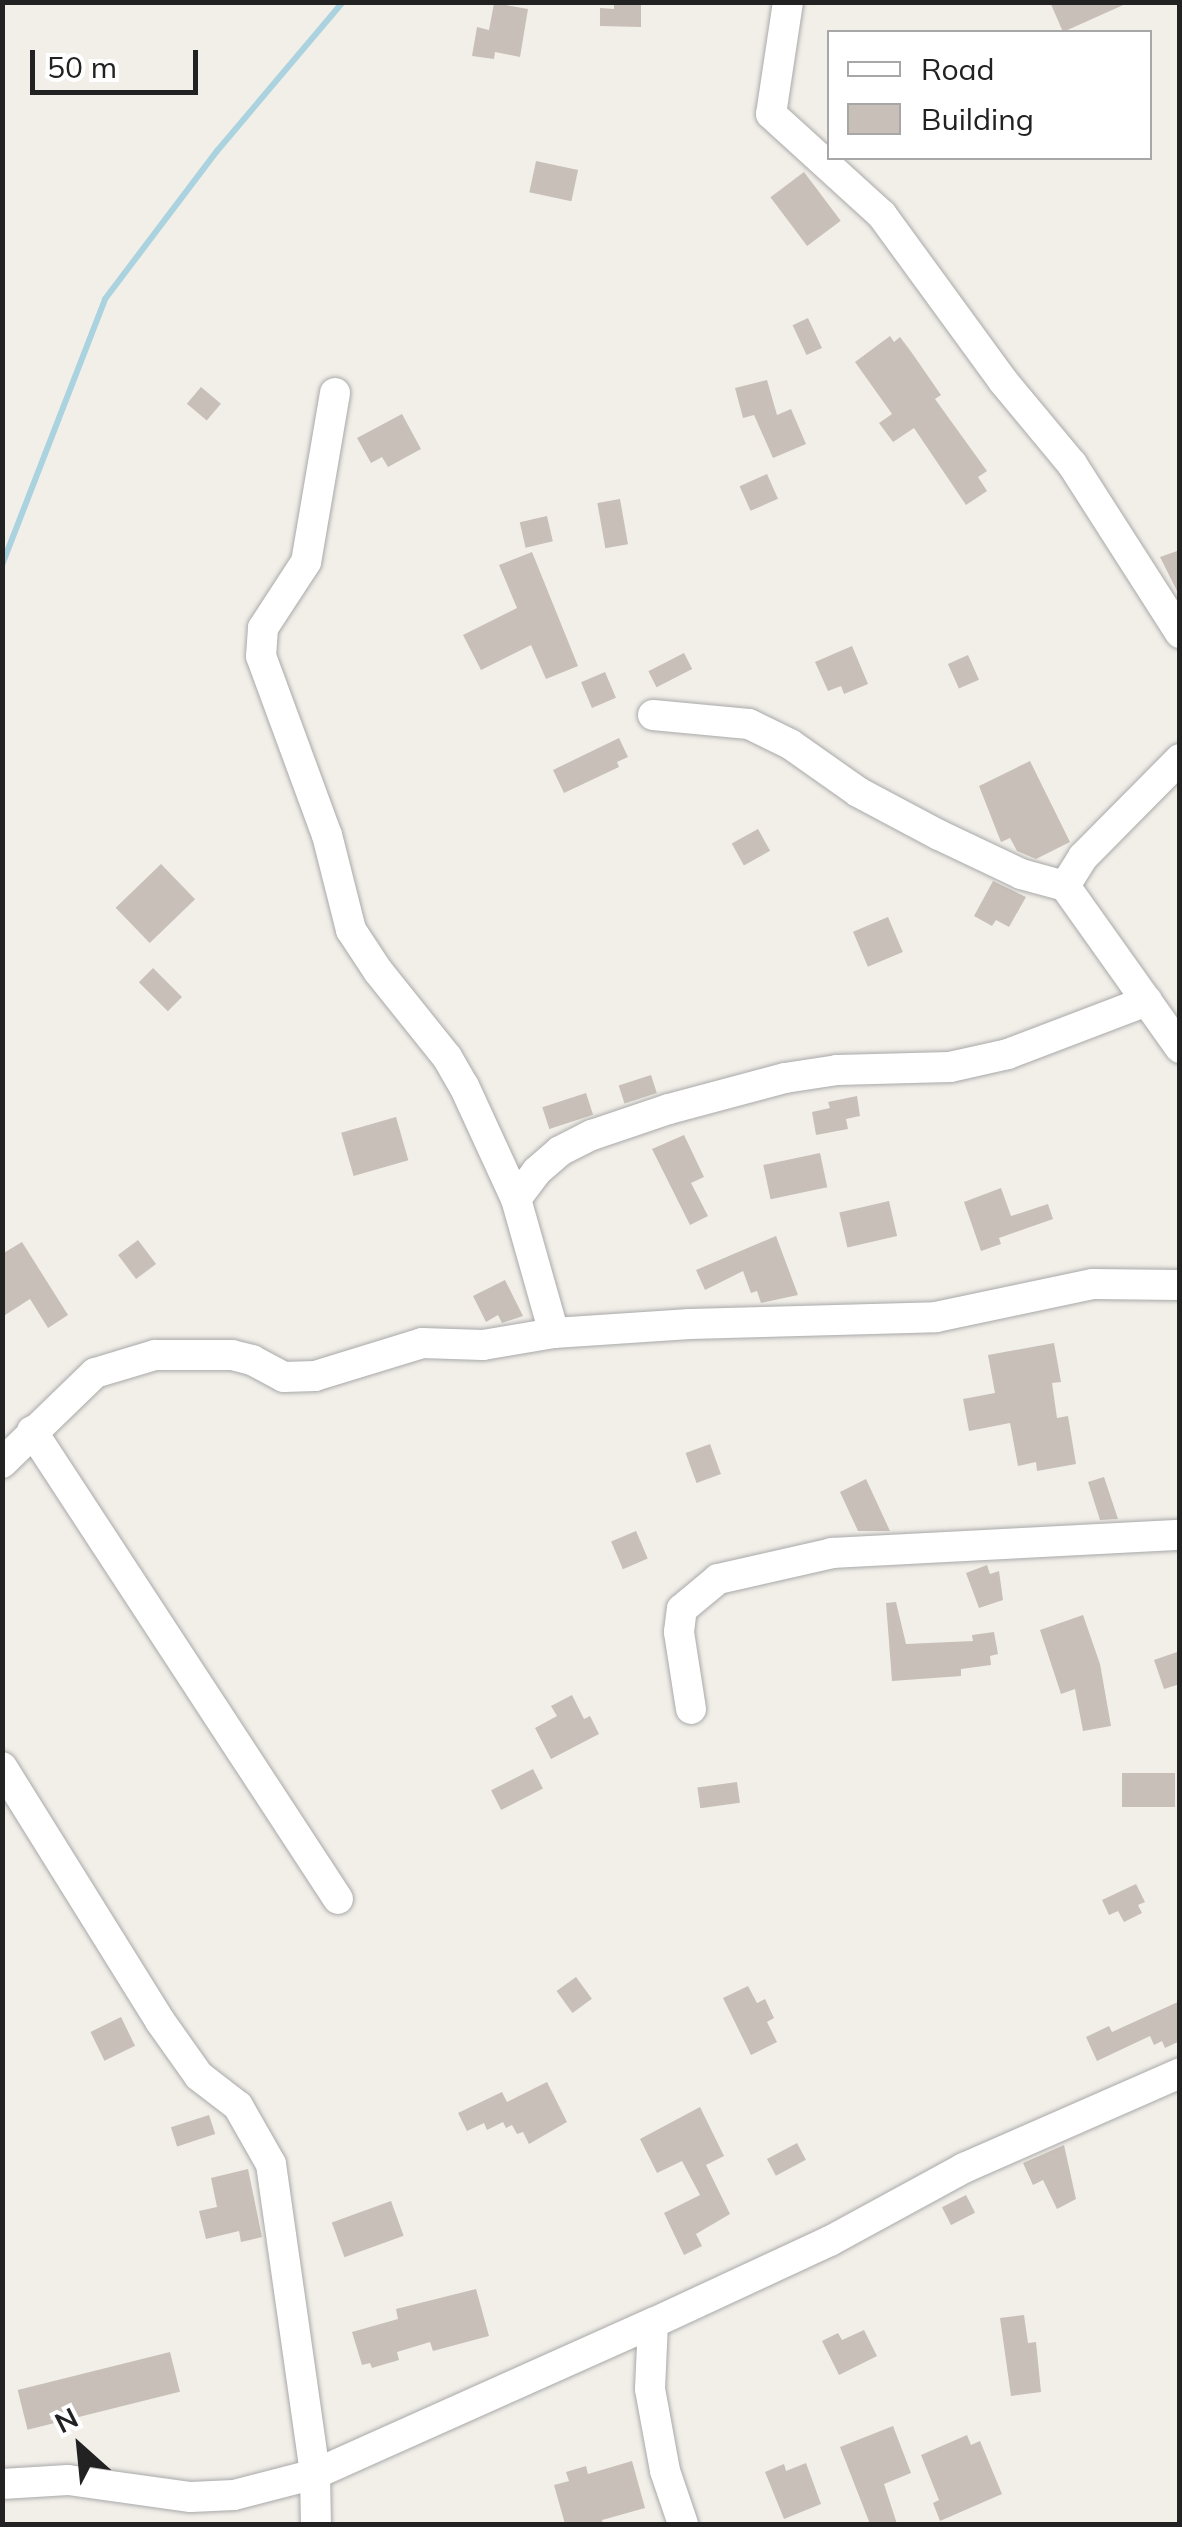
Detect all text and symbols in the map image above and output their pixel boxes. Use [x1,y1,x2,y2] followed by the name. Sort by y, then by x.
[35,30,202,92] scale bar
[827,30,1152,160] legend
[47,48,117,86] text: 50 m
[921,50,995,88] text: Road
[921,100,1034,138] text: Building
[30,2397,130,2497] north arrow
[49,2399,84,2440] text: N

